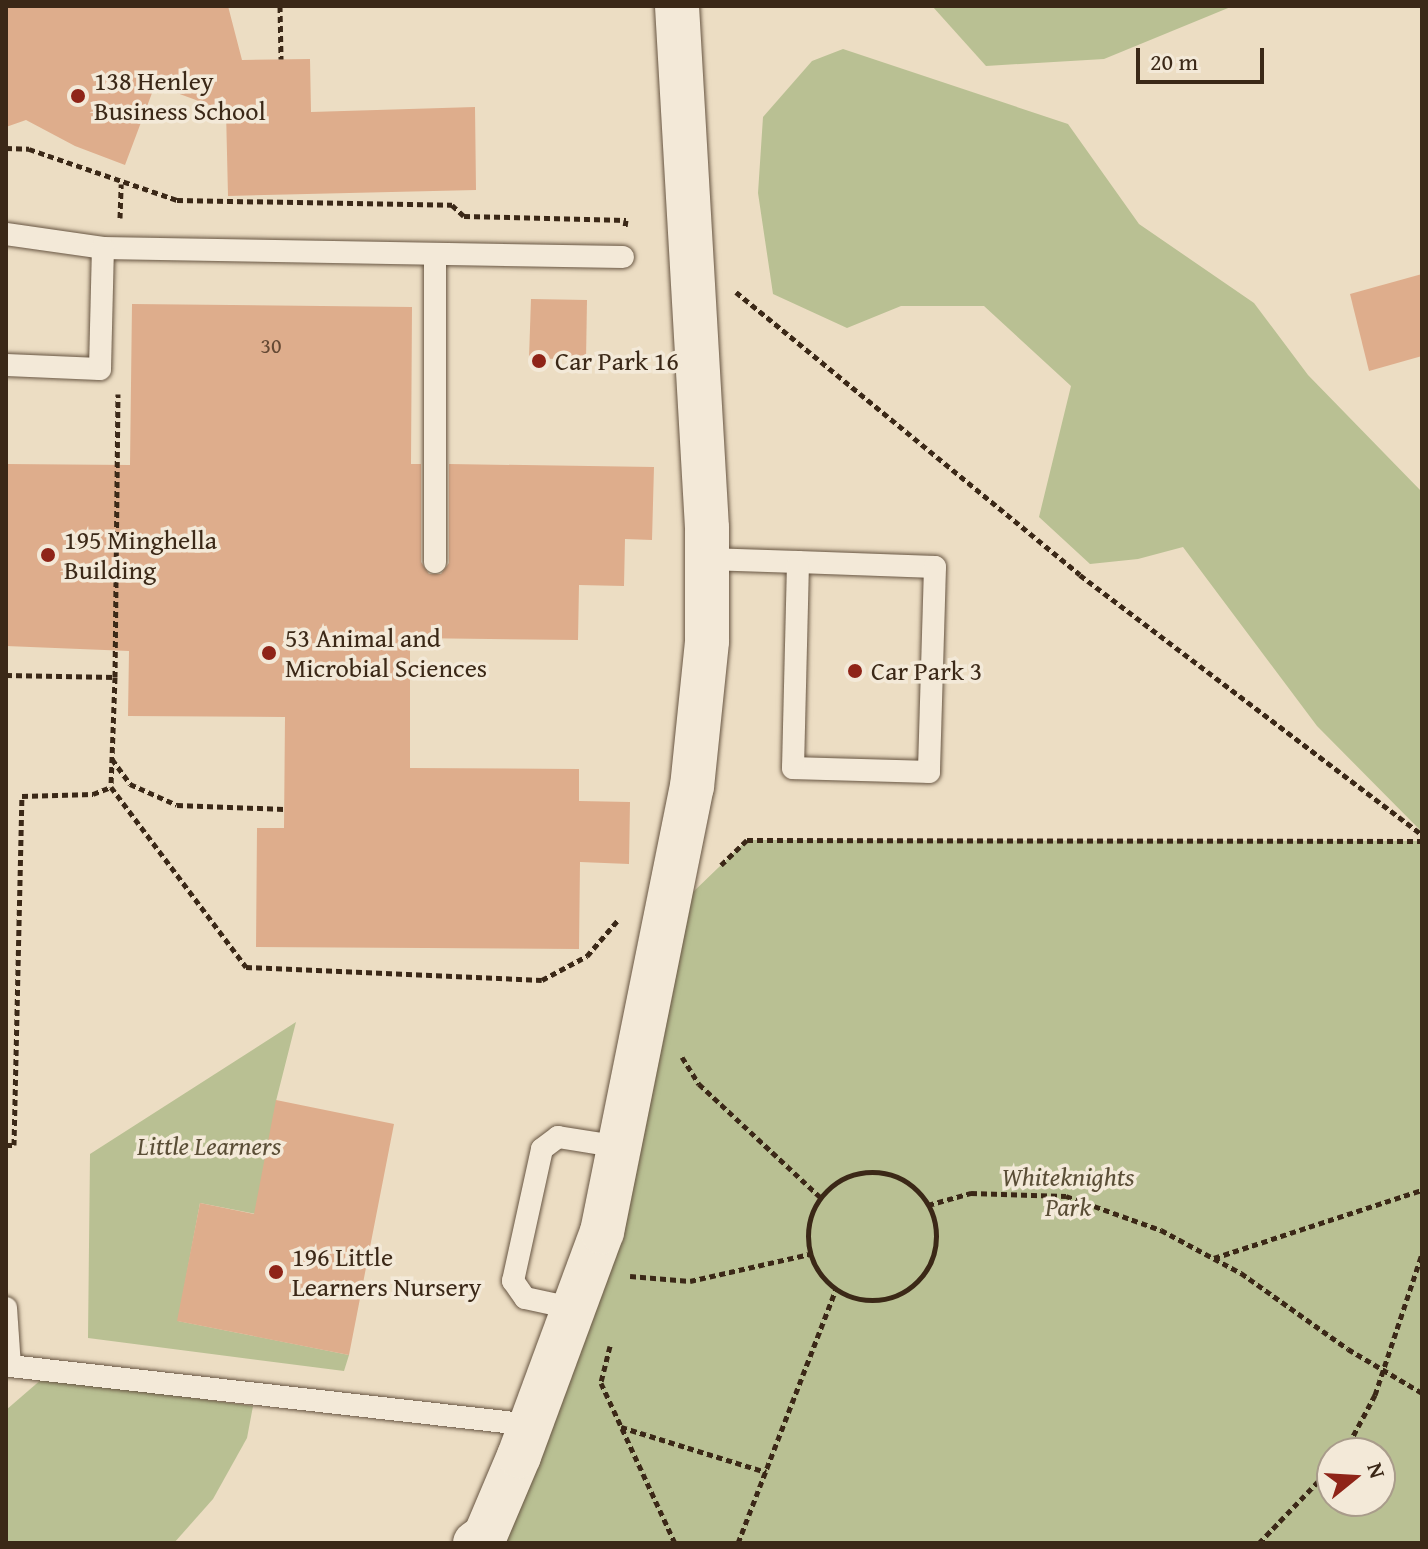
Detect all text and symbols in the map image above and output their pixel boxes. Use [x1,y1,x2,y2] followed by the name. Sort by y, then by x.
[1140,32,1268,82] scale bar
[1150,44,1198,79] text: 20 m
[94,65,266,126] place label: 138 Henley Business School
[69,87,87,105] marker: 138 Henley Business School
[260,333,282,359] house number: 30
[555,345,679,377] place label: Car Park 16
[530,352,548,370] marker: Car Park 16
[64,524,217,586] place label: 195 Minghella Building
[39,546,57,564] marker: 195 Minghella Building
[285,622,487,684] place label: 53 Animal and Microbial Sciences
[260,644,278,662] marker: 53 Animal and Microbial Sciences
[871,655,982,687] place label: Car Park 3
[846,662,864,680] marker: Car Park 3
[137,1130,281,1162] park label: Little Learners
[1002,1161,1134,1222] park label: Whiteknights Park
[292,1241,481,1302] place label: 196 Little Learners Nursery
[267,1263,285,1281] marker: 196 Little Learners Nursery
[1316,1437,1396,1517] north arrow
[1359,1458,1394,1482] text: N

